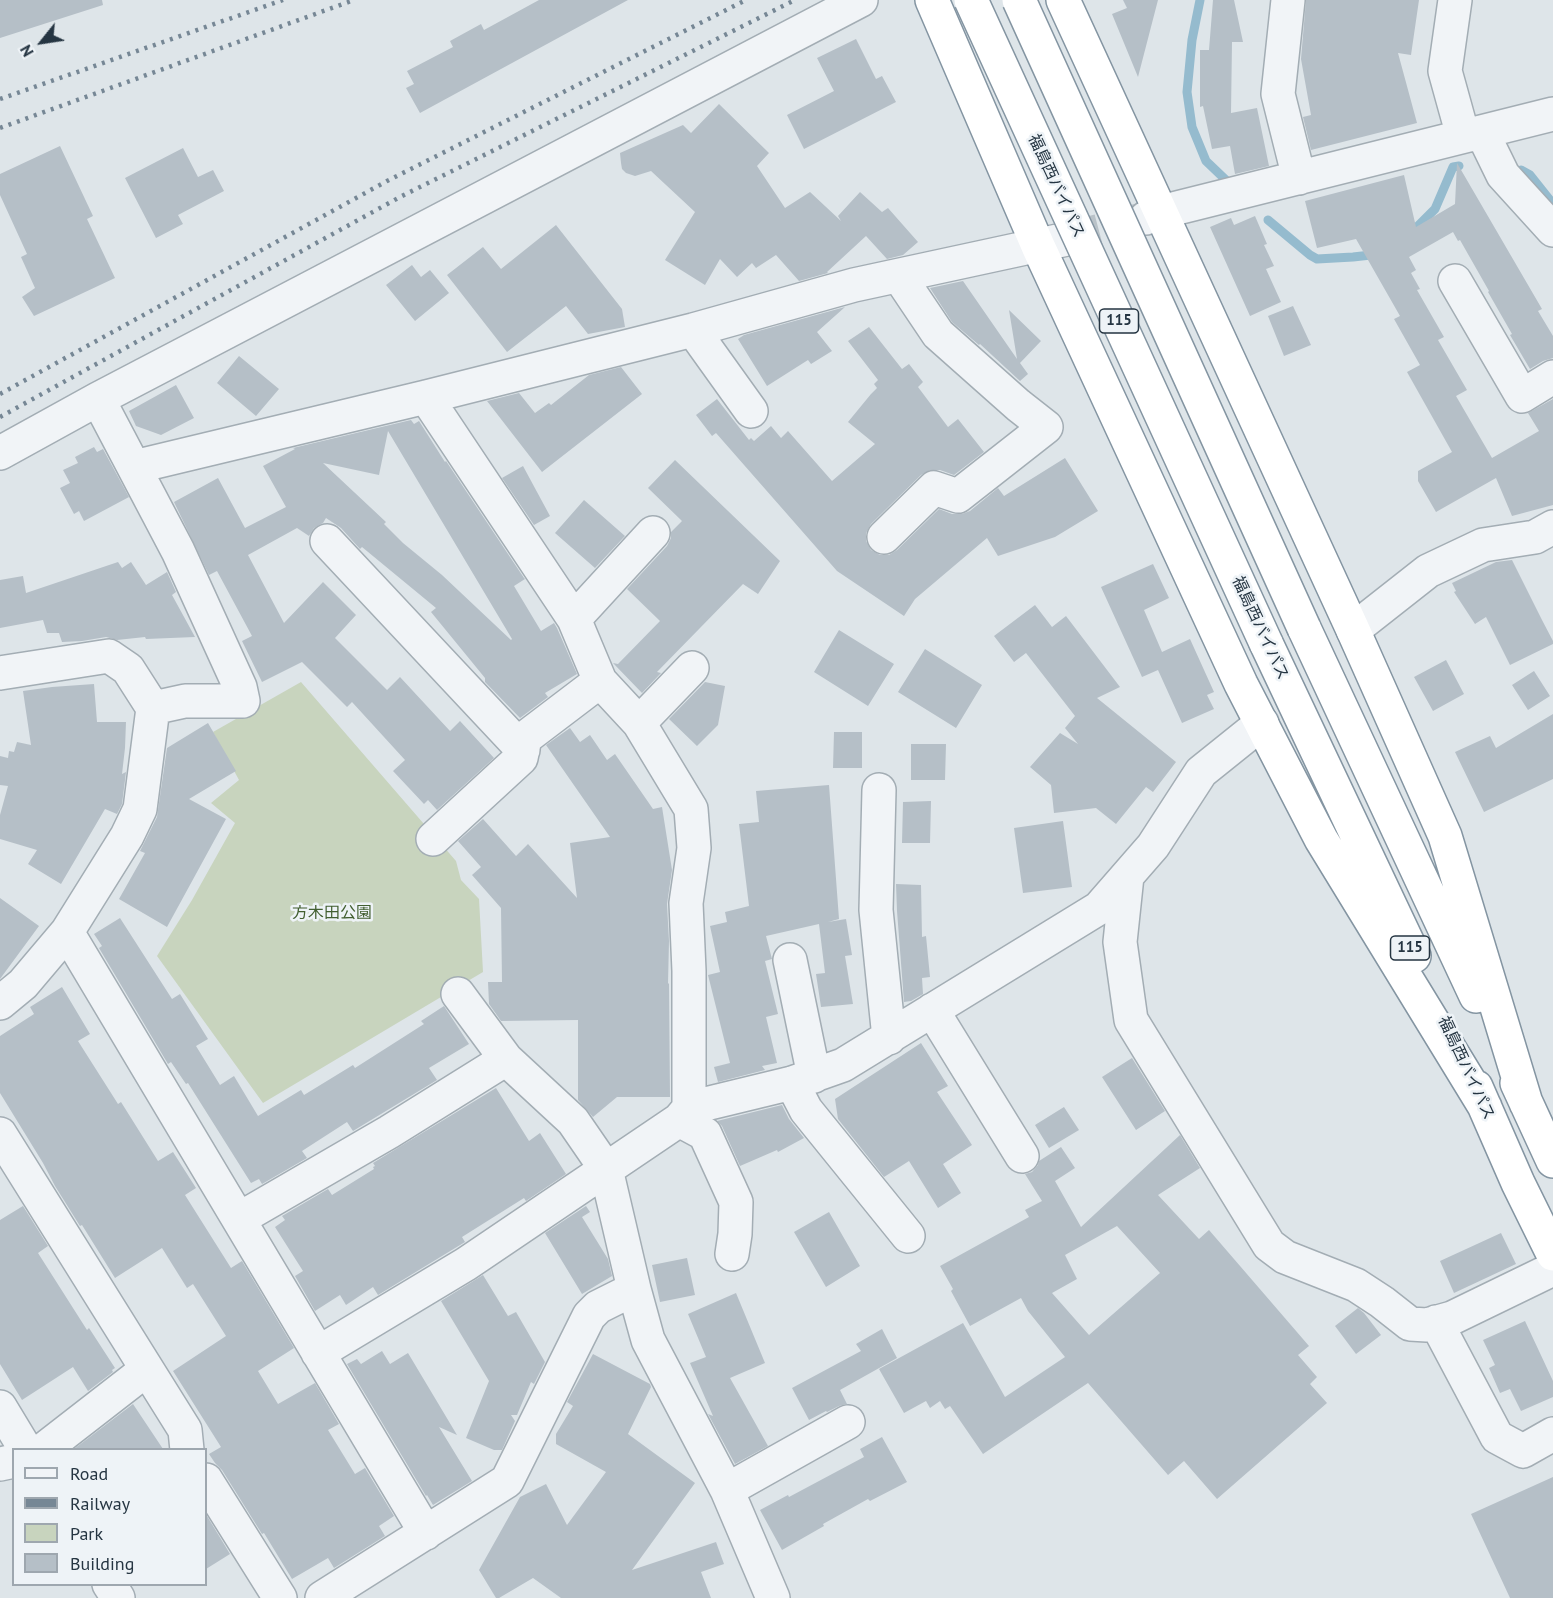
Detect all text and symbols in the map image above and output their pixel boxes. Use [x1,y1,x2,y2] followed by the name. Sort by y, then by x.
[12,12,72,72] north arrow
[15,41,38,61] text: N
[1024,131,1088,241] street label: 福島西バイパス
[1100,309,1138,333] road number: 115
[1228,573,1292,683] street label: 福島西バイパス
[292,903,372,923] park label: 方木田公園
[1390,936,1430,960] road number: 115
[1434,1013,1498,1123] street label: 福島西バイパス
[12,1448,207,1586] legend
[70,1462,108,1485] text: Road
[70,1492,130,1515] text: Railway
[70,1522,103,1545] text: Park
[70,1552,134,1575] text: Building

